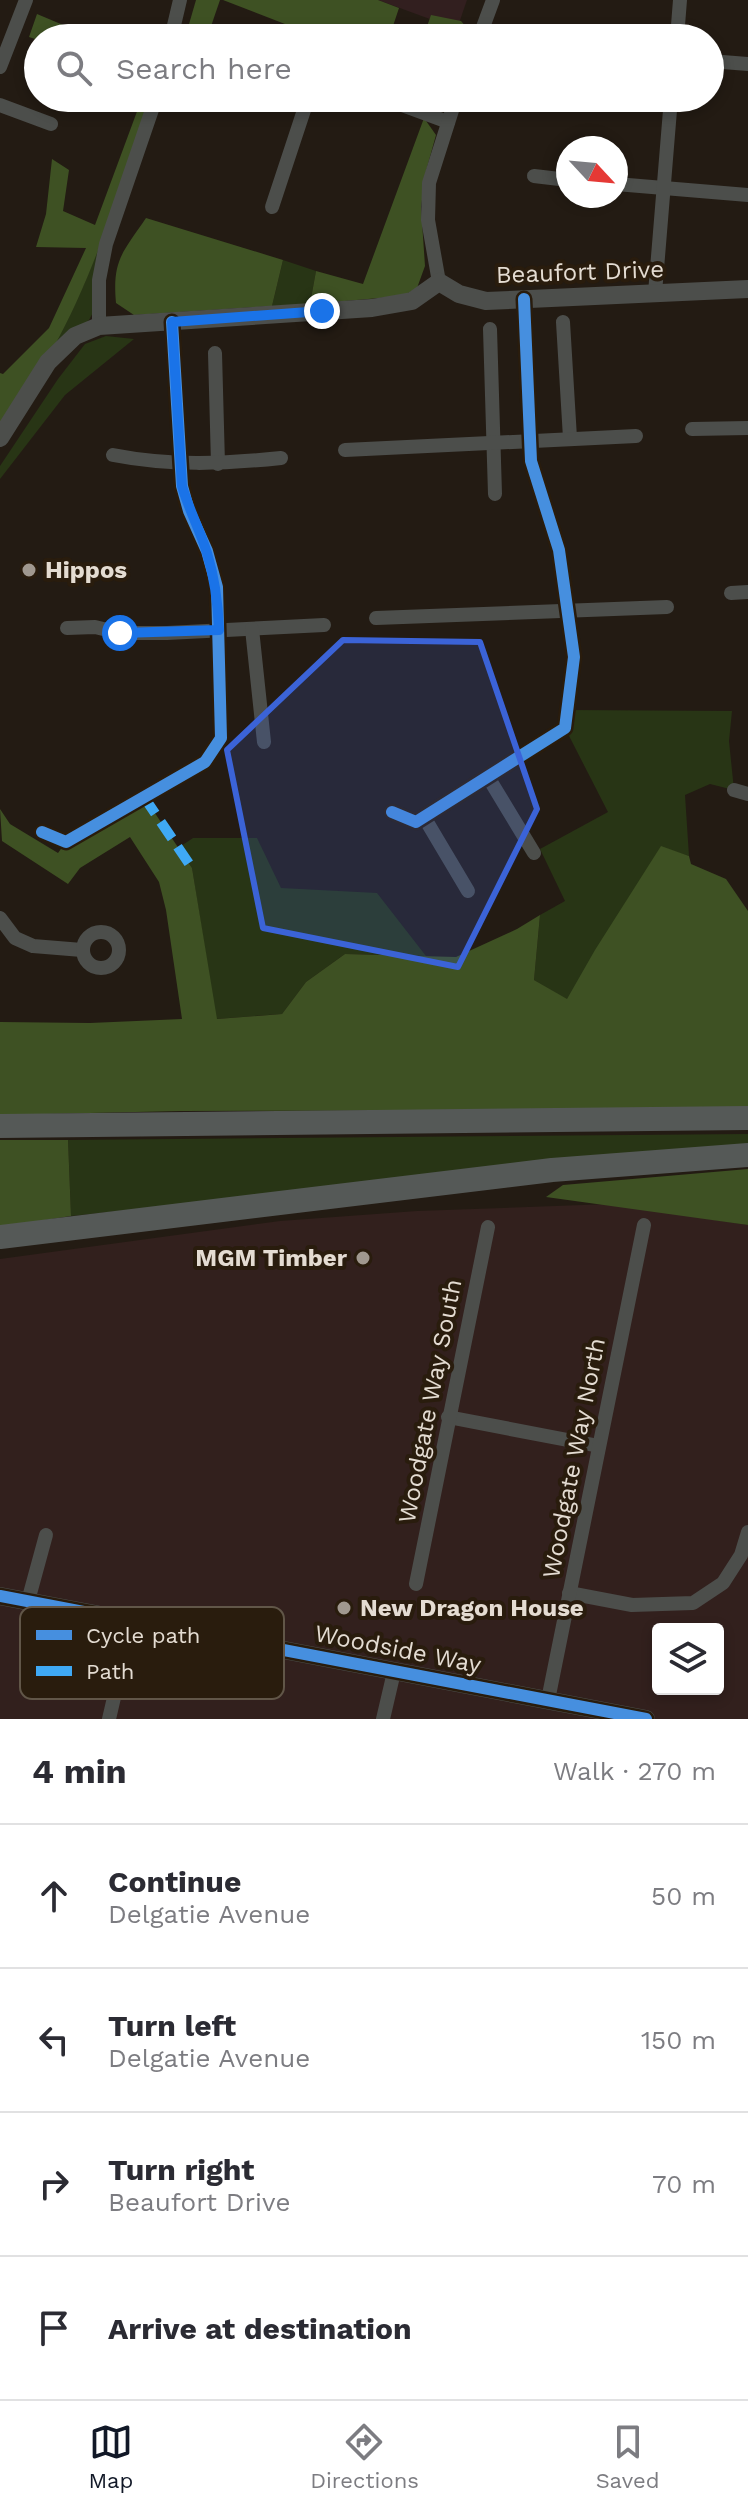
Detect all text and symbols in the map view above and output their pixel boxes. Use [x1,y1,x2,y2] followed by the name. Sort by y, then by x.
[24,24,724,112] search box
[52,46,96,90] icon: search
[116,51,292,86] text: Search here
[556,136,628,208] north arrow
[495,255,665,289] street label: Beaufort Drive
[304,293,340,329] route end
[45,556,127,584] place label: Hippos
[20,561,38,579] marker: Hippos
[102,615,138,651] route start
[195,1244,348,1272] place label: MGM Timber
[354,1249,372,1267] marker: MGM Timber
[393,1277,467,1525] street label: Woodgate Way South
[537,1335,611,1581] street label: Woodgate Way North
[360,1594,584,1622] place label: New Dragon House
[335,1599,353,1617] marker: New Dragon House
[20,1607,284,1699] legend
[312,1619,484,1679] street label: Woodside Way
[86,1623,200,1648] text: Cycle path
[652,1623,724,1695] map controls
[652,1623,724,1695] button: layers
[86,1659,134,1684] text: Path
[32,1751,127,1791] text: 4 min
[553,1756,716,1786] text: Walk · 270 m
[108,1864,241,1899] text: Continue
[32,1874,76,1918] icon: ahead
[651,1881,716,1911] text: 50 m
[108,1899,310,1929] text: Delgatie Avenue
[108,2008,236,2043] text: Turn left
[32,2018,76,2062] icon: left
[641,2025,716,2055] text: 150 m
[108,2043,310,2073] text: Delgatie Avenue
[108,2152,254,2187] text: Turn right
[32,2162,76,2206] icon: right
[652,2169,716,2199] text: 70 m
[108,2187,290,2217] text: Beaufort Drive
[32,2306,76,2350] icon: arrive
[108,2311,412,2346] text: Arrive at destination
[88,2420,133,2493] tab: Map
[310,2420,419,2493] tab: Directions
[596,2420,660,2493] tab: Saved

